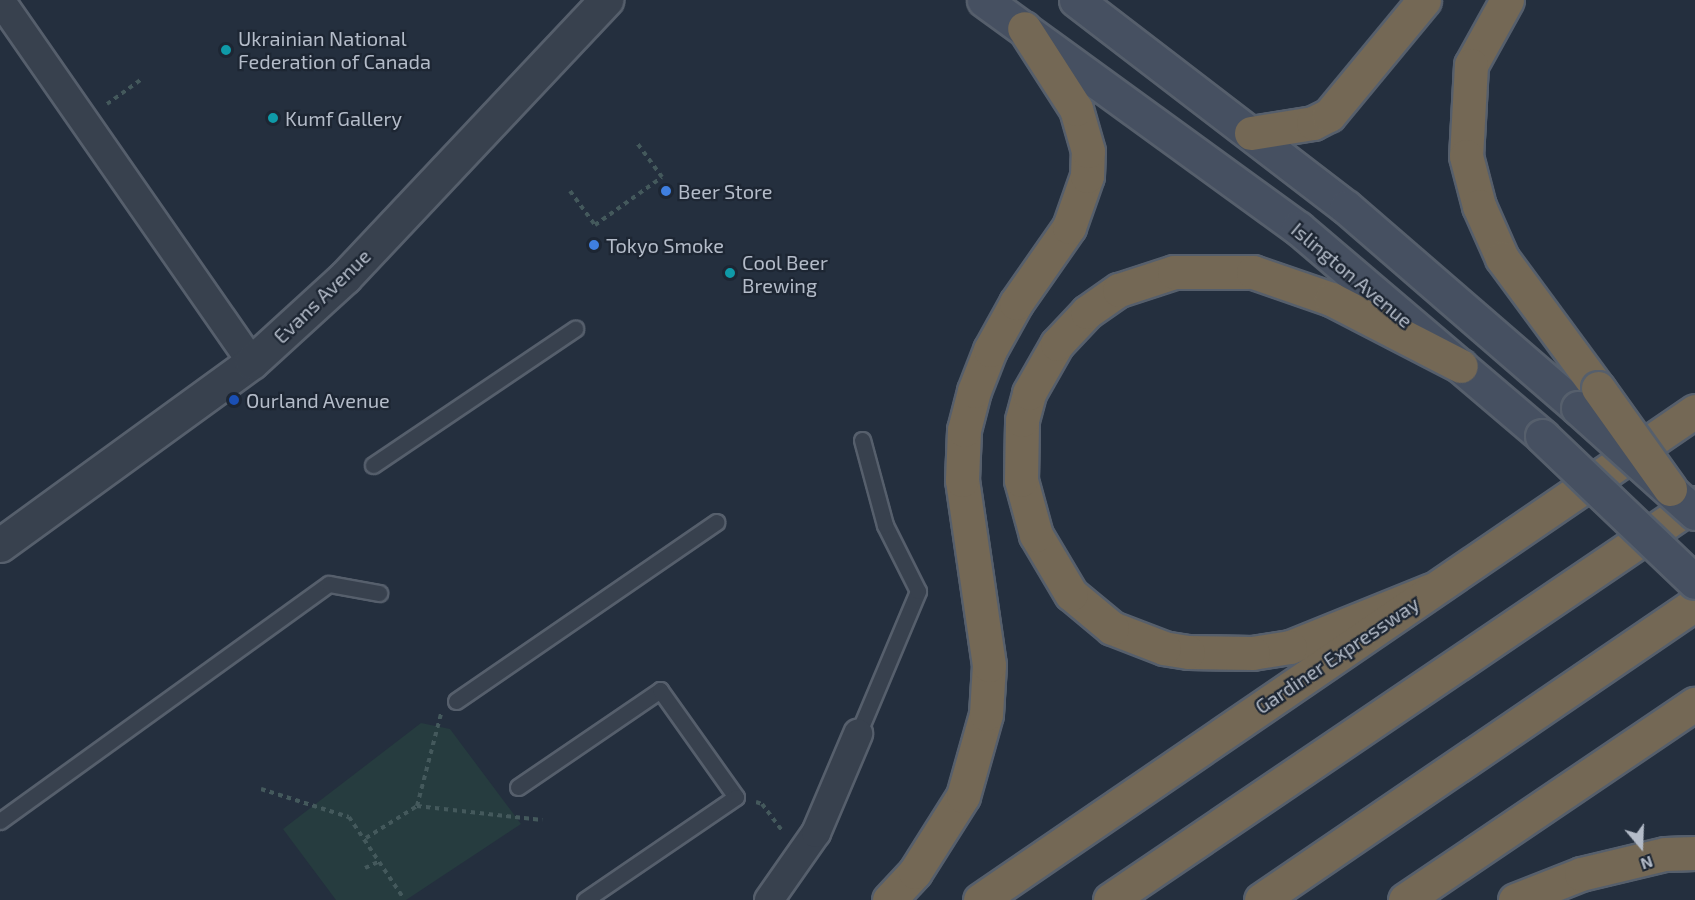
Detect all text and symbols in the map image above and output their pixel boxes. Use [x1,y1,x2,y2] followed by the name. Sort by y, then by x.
[238,27,431,74] place label: Ukrainian National Federation of Canada
[219,43,233,57] marker: Ukrainian National Federation of Canada
[285,106,402,130] place label: Kumf Gallery
[266,111,280,125] marker: Kumf Gallery
[678,179,773,203] place label: Beer Store
[659,184,673,198] marker: Beer Store
[1286,217,1418,333] street label: Islington Avenue
[606,233,724,257] place label: Tokyo Smoke
[587,238,601,252] marker: Tokyo Smoke
[268,244,376,348] street label: Evans Avenue
[742,250,828,297] place label: Cool Beer Brewing
[723,266,737,280] marker: Cool Beer Brewing
[246,388,390,412] place label: Ourland Avenue
[227,393,241,407] marker: Ourland Avenue
[1250,591,1424,719] street label: Gardiner Expressway
[1611,816,1671,876] north arrow
[1638,853,1656,874] text: N

